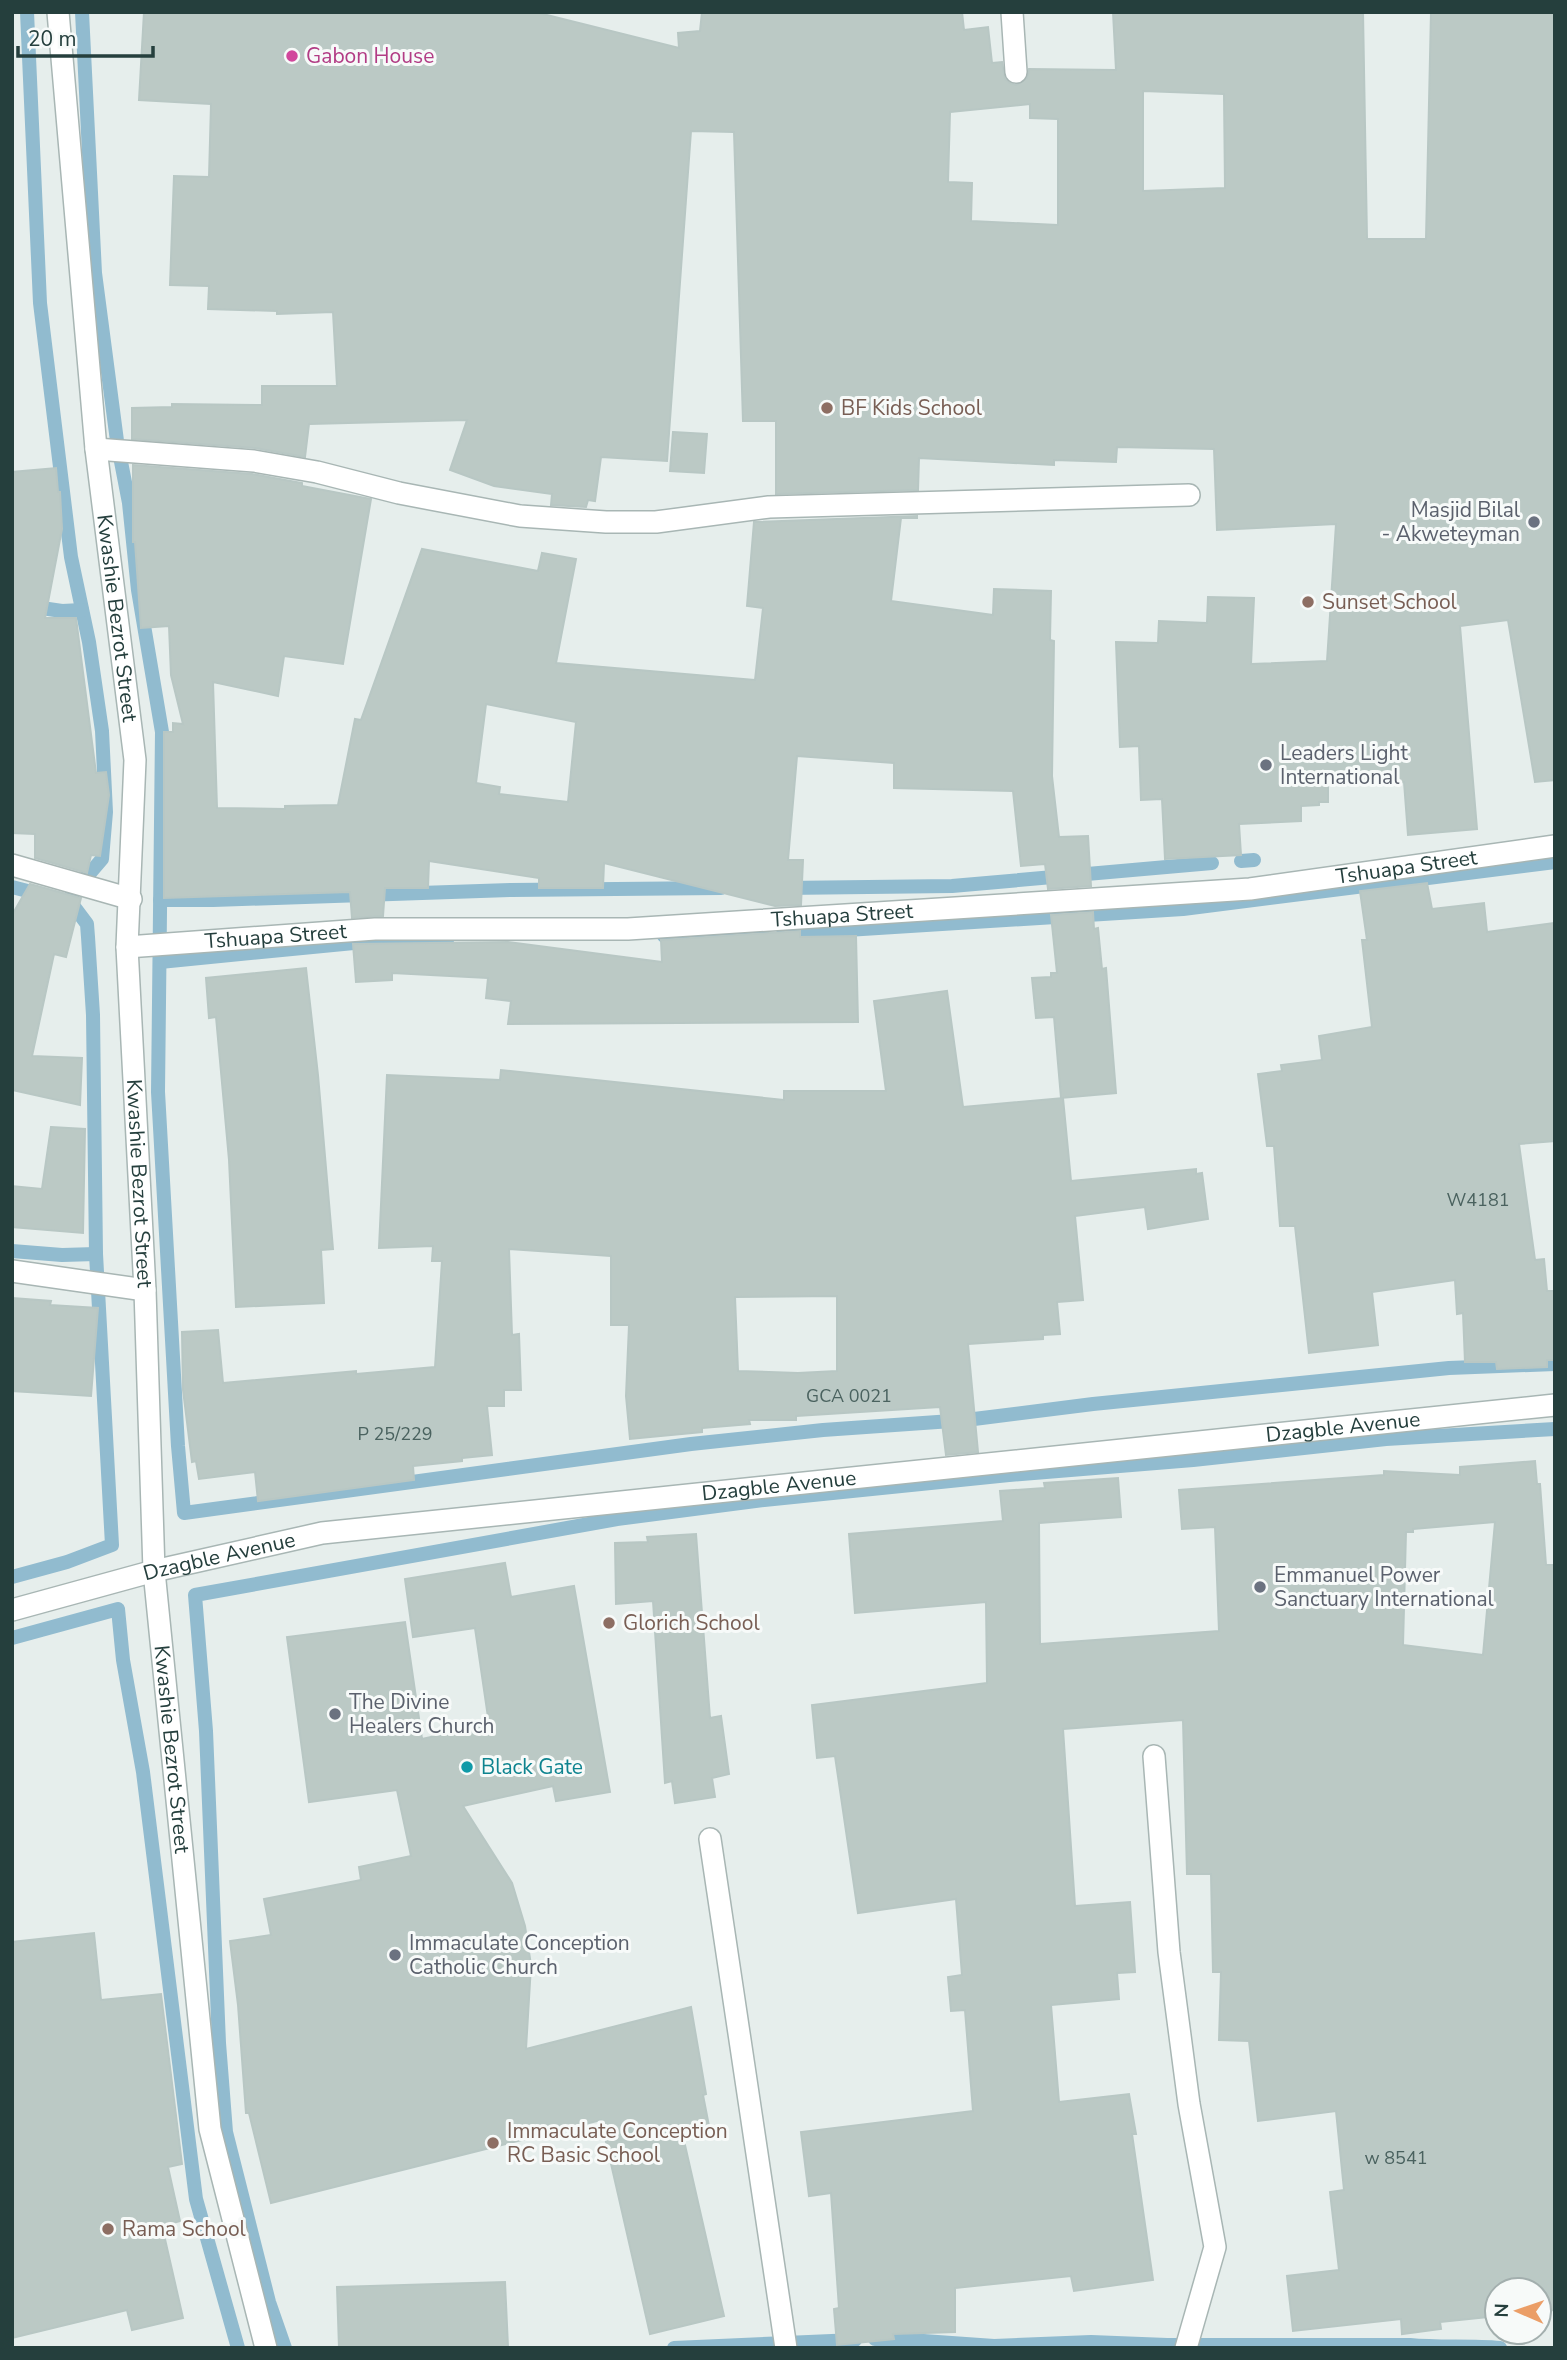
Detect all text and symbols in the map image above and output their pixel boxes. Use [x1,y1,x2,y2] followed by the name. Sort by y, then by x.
[18,14,152,58] scale bar
[28,25,77,53] text: 20 m
[306,42,434,70] place label: Gabon House
[284,48,300,64] marker: Gabon House
[841,394,983,422] place label: BF Kids School
[819,400,835,416] marker: BF Kids School
[1381,496,1521,548] place label: Masjid Bilal - Akweteyman
[90,513,144,724] street label: Kwashie Bezrot Street
[1526,514,1542,530] marker: Masjid Bilal - Akweteyman
[1322,588,1458,616] place label: Sunset School
[1300,594,1316,610] marker: Sunset School
[1280,739,1408,791] place label: Leaders Light International
[1258,757,1274,773] marker: Leaders Light International
[1334,843,1479,891] street label: Tshuapa Street
[770,897,914,934] street label: Tshuapa Street
[204,917,348,955] street label: Tshuapa Street
[120,1078,159,1289] street label: Kwashie Bezrot Street
[1446,1188,1510,1212] house number: W4181
[806,1384,892,1408] house number: GCA 0021
[1264,1405,1422,1449] street label: Dzagble Avenue
[357,1422,433,1446] house number: P 25/229
[700,1464,858,1507] street label: Dzagble Avenue
[140,1526,298,1587] street label: Dzagble Avenue
[1274,1561,1495,1613] place label: Emmanuel Power Sanctuary International
[1252,1579,1268,1595] marker: Emmanuel Power Sanctuary International
[623,1609,760,1637] place label: Glorich School
[601,1615,617,1631] marker: Glorich School
[148,1644,196,1855] street label: Kwashie Bezrot Street
[349,1688,494,1740] place label: The Divine Healers Church
[327,1706,343,1722] marker: The Divine Healers Church
[481,1753,583,1781] place label: Black Gate
[459,1759,475,1775] marker: Black Gate
[409,1929,630,1981] place label: Immaculate Conception Catholic Church
[387,1947,403,1963] marker: Immaculate Conception Catholic Church
[507,2117,728,2169] place label: Immaculate Conception RC Basic School
[485,2135,501,2151] marker: Immaculate Conception RC Basic School
[1365,2146,1427,2170] house number: w 8541
[122,2215,247,2243] place label: Rama School
[100,2221,116,2237] marker: Rama School
[1483,2276,1553,2346] north arrow
[1489,2303,1515,2318] text: N

